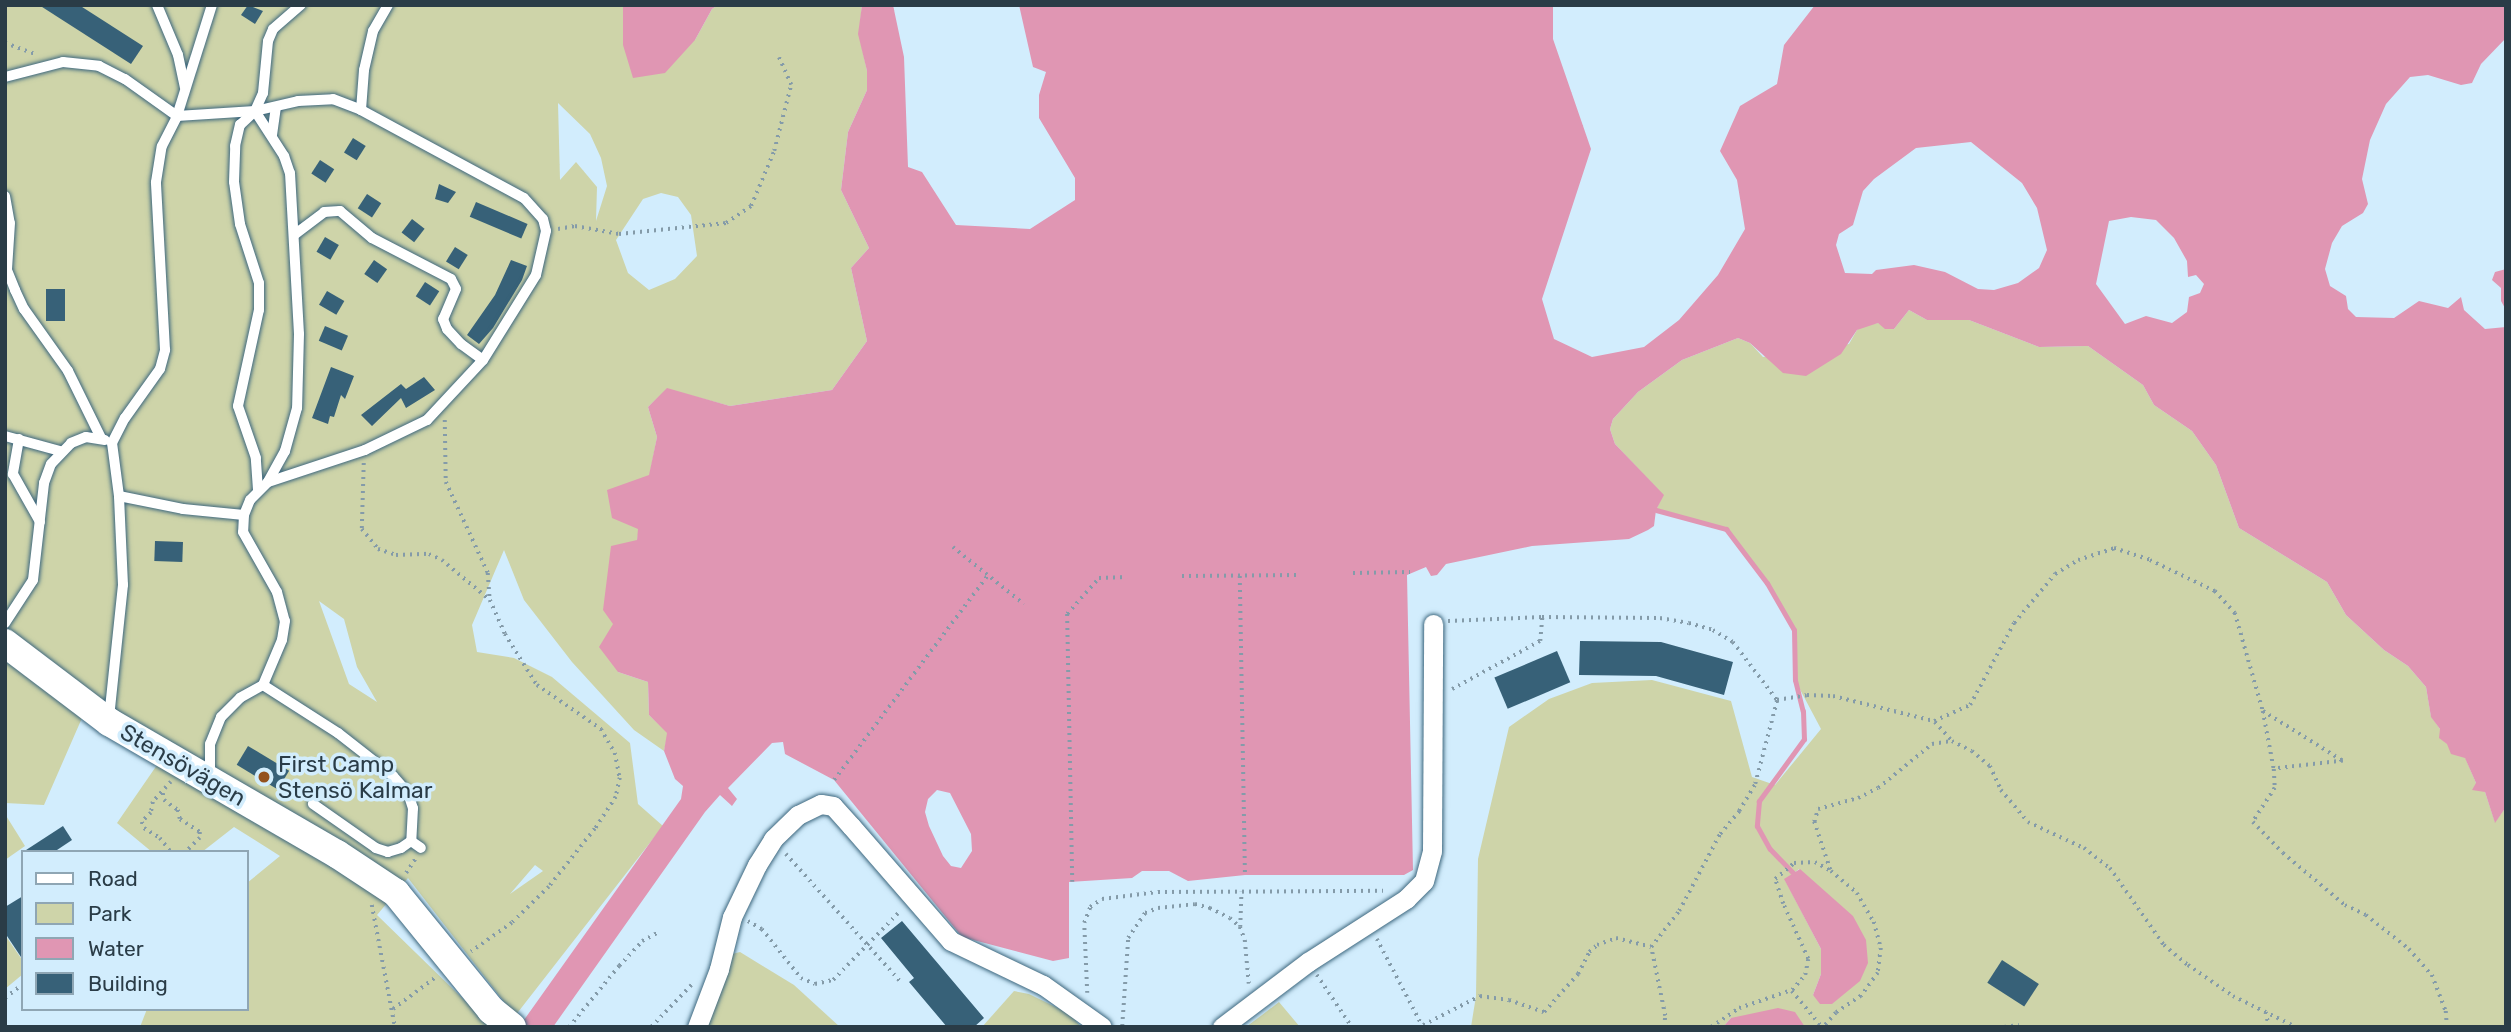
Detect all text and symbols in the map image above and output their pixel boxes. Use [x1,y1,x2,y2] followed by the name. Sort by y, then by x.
[115,718,251,812] street label: Stensövägen
[278,750,433,804] place label: First Camp Stensö Kalmar
[256,769,272,785] marker: First Camp Stensö Kalmar
[21,850,248,1011] legend
[88,866,138,891] text: Road
[88,901,132,926] text: Park
[88,936,144,961] text: Water
[88,971,168,996] text: Building

